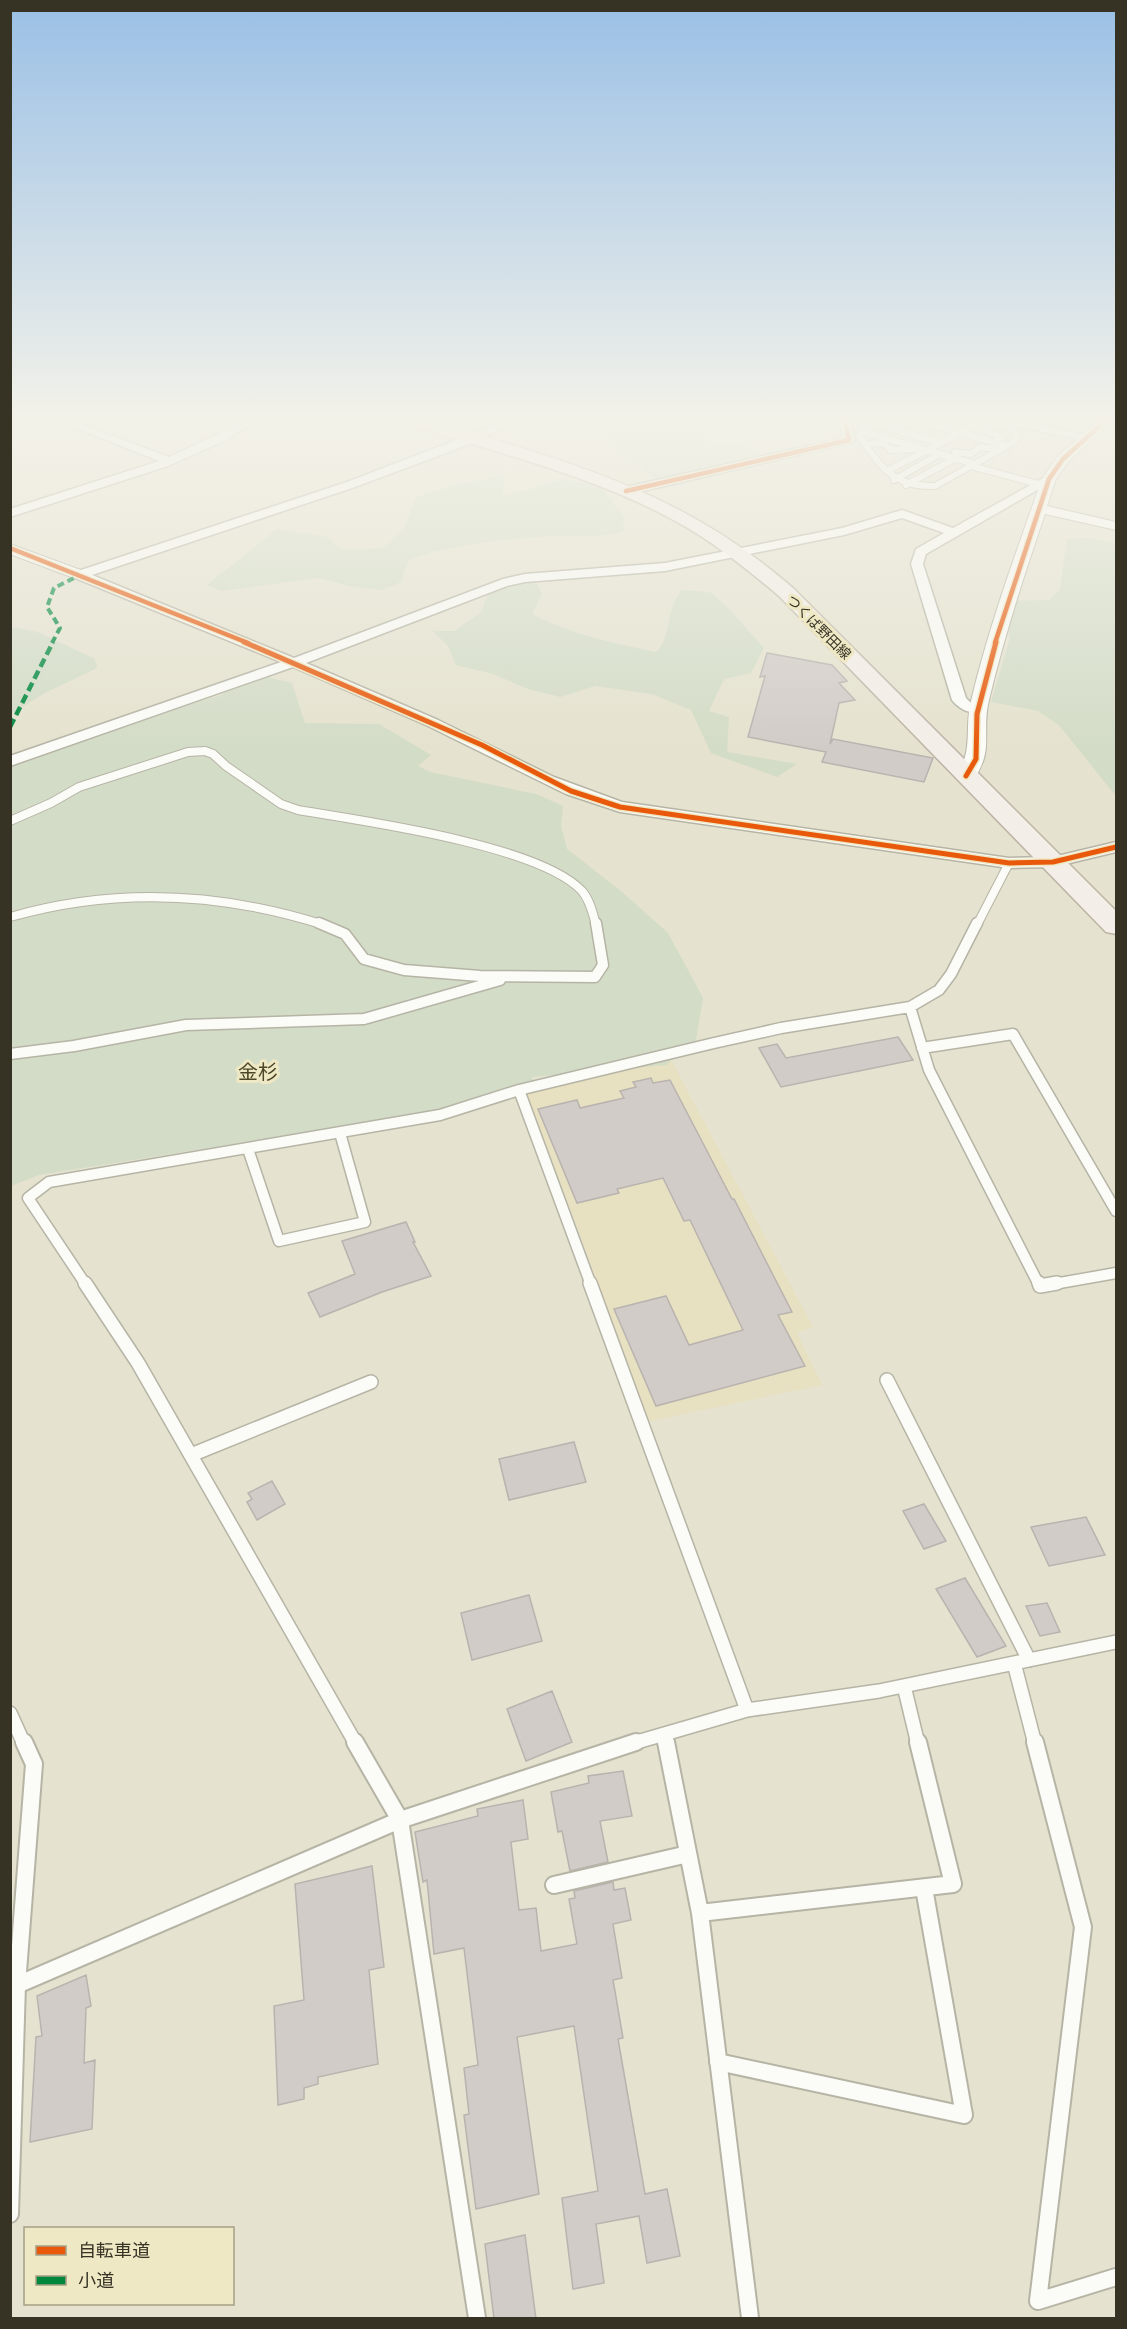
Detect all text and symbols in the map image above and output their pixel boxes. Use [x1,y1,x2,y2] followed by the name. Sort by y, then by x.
[783,591,855,663] street label: つくば野田線
[238,1059,278,1084] district label: 金杉
[24,2227,234,2305] legend
[78,2239,150,2262] text: 自転車道
[78,2269,114,2292] text: 小道

